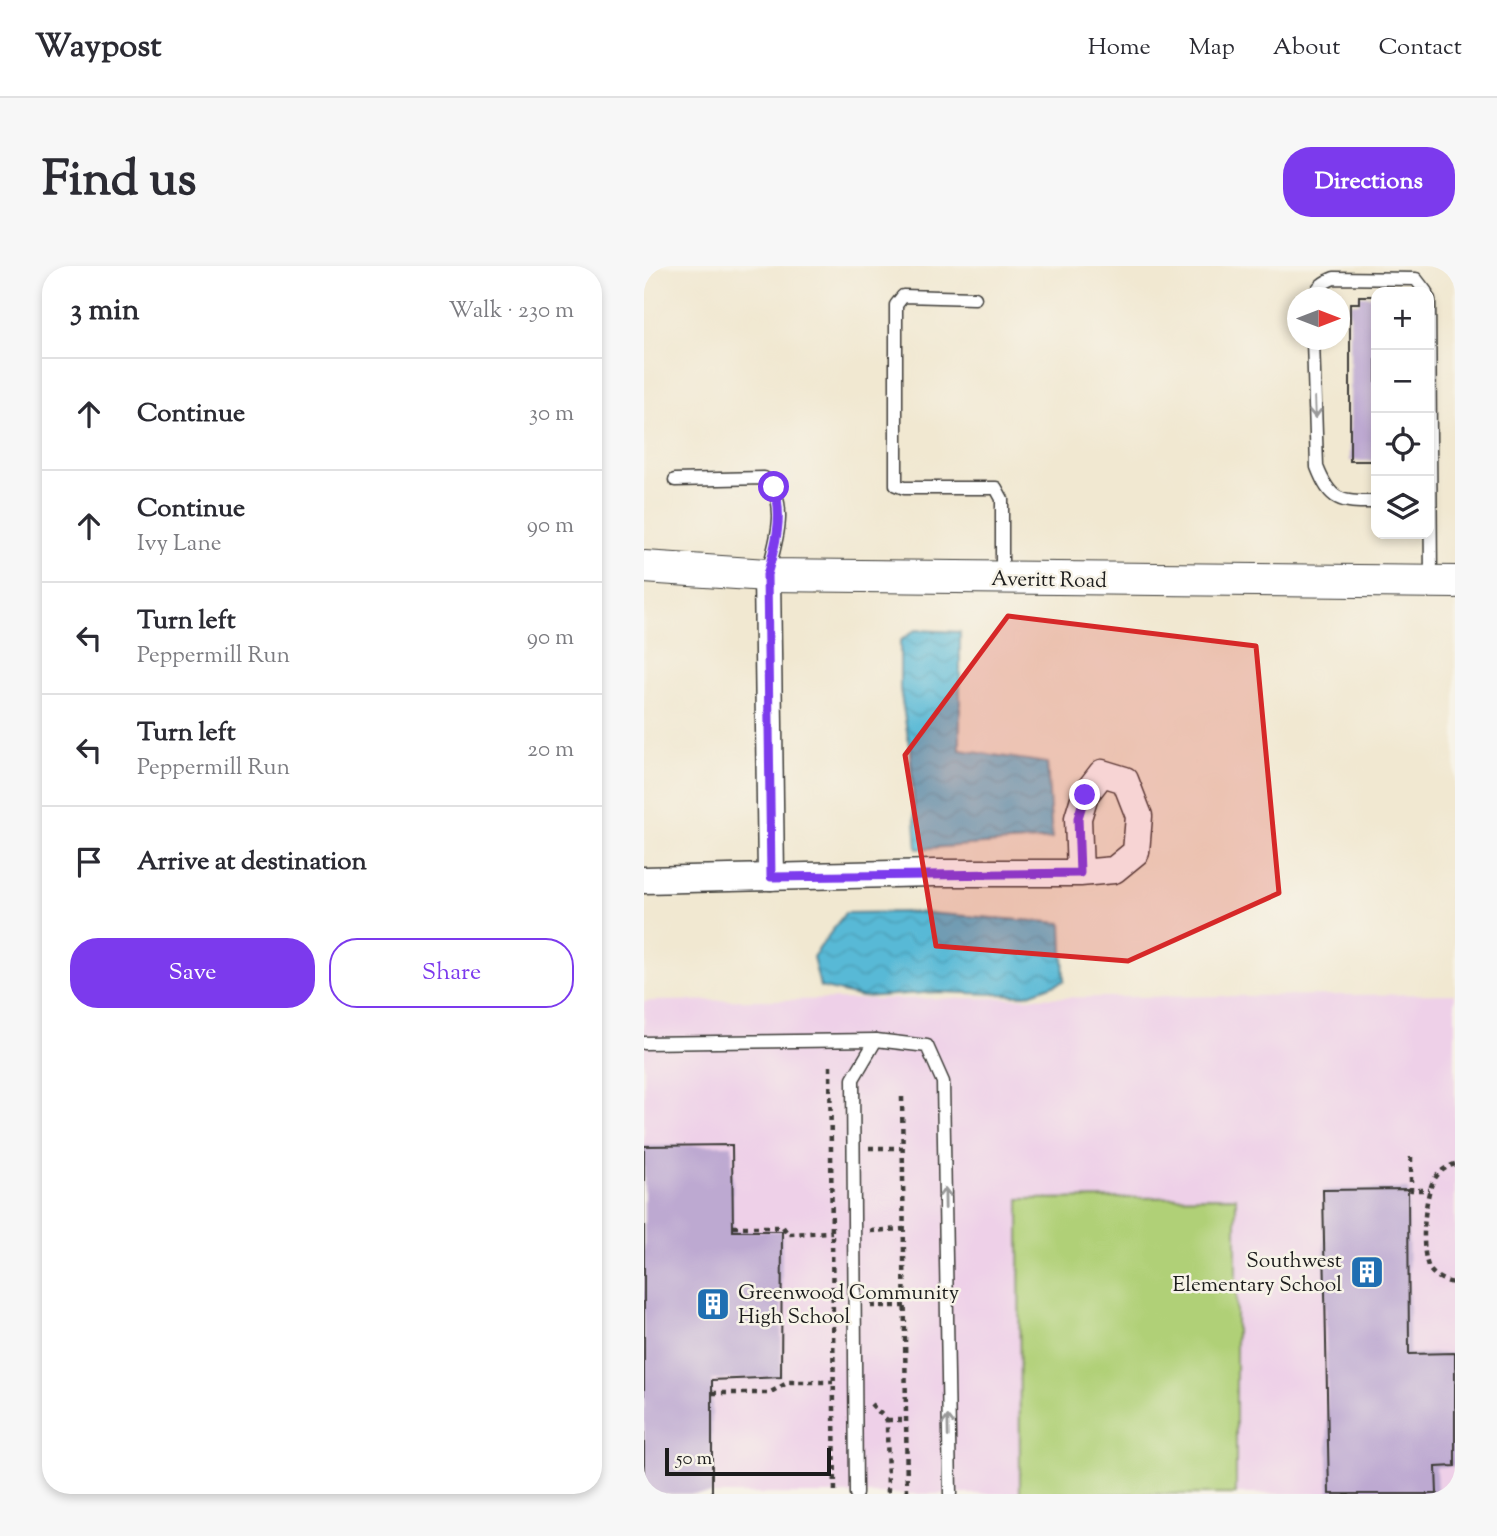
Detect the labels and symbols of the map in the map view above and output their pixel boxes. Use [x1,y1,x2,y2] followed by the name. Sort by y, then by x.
[1287,287,1350,350] north arrow
[1309,396,1322,419] one-way arrow
[758,471,789,502] route start
[991,565,1107,597] street label: Averitt Road
[1069,779,1100,810] route end
[938,1187,951,1210] one-way arrow
[1173,1247,1342,1301] place label: Southwest Elementary School
[1348,1253,1386,1291] building icon: Southwest Elementary School
[738,1279,960,1333] place label: Greenwood Community High School
[694,1285,732,1323] building icon: Greenwood Community High School
[942,1415,955,1438] one-way arrow
[665,1445,831,1477] scale bar

